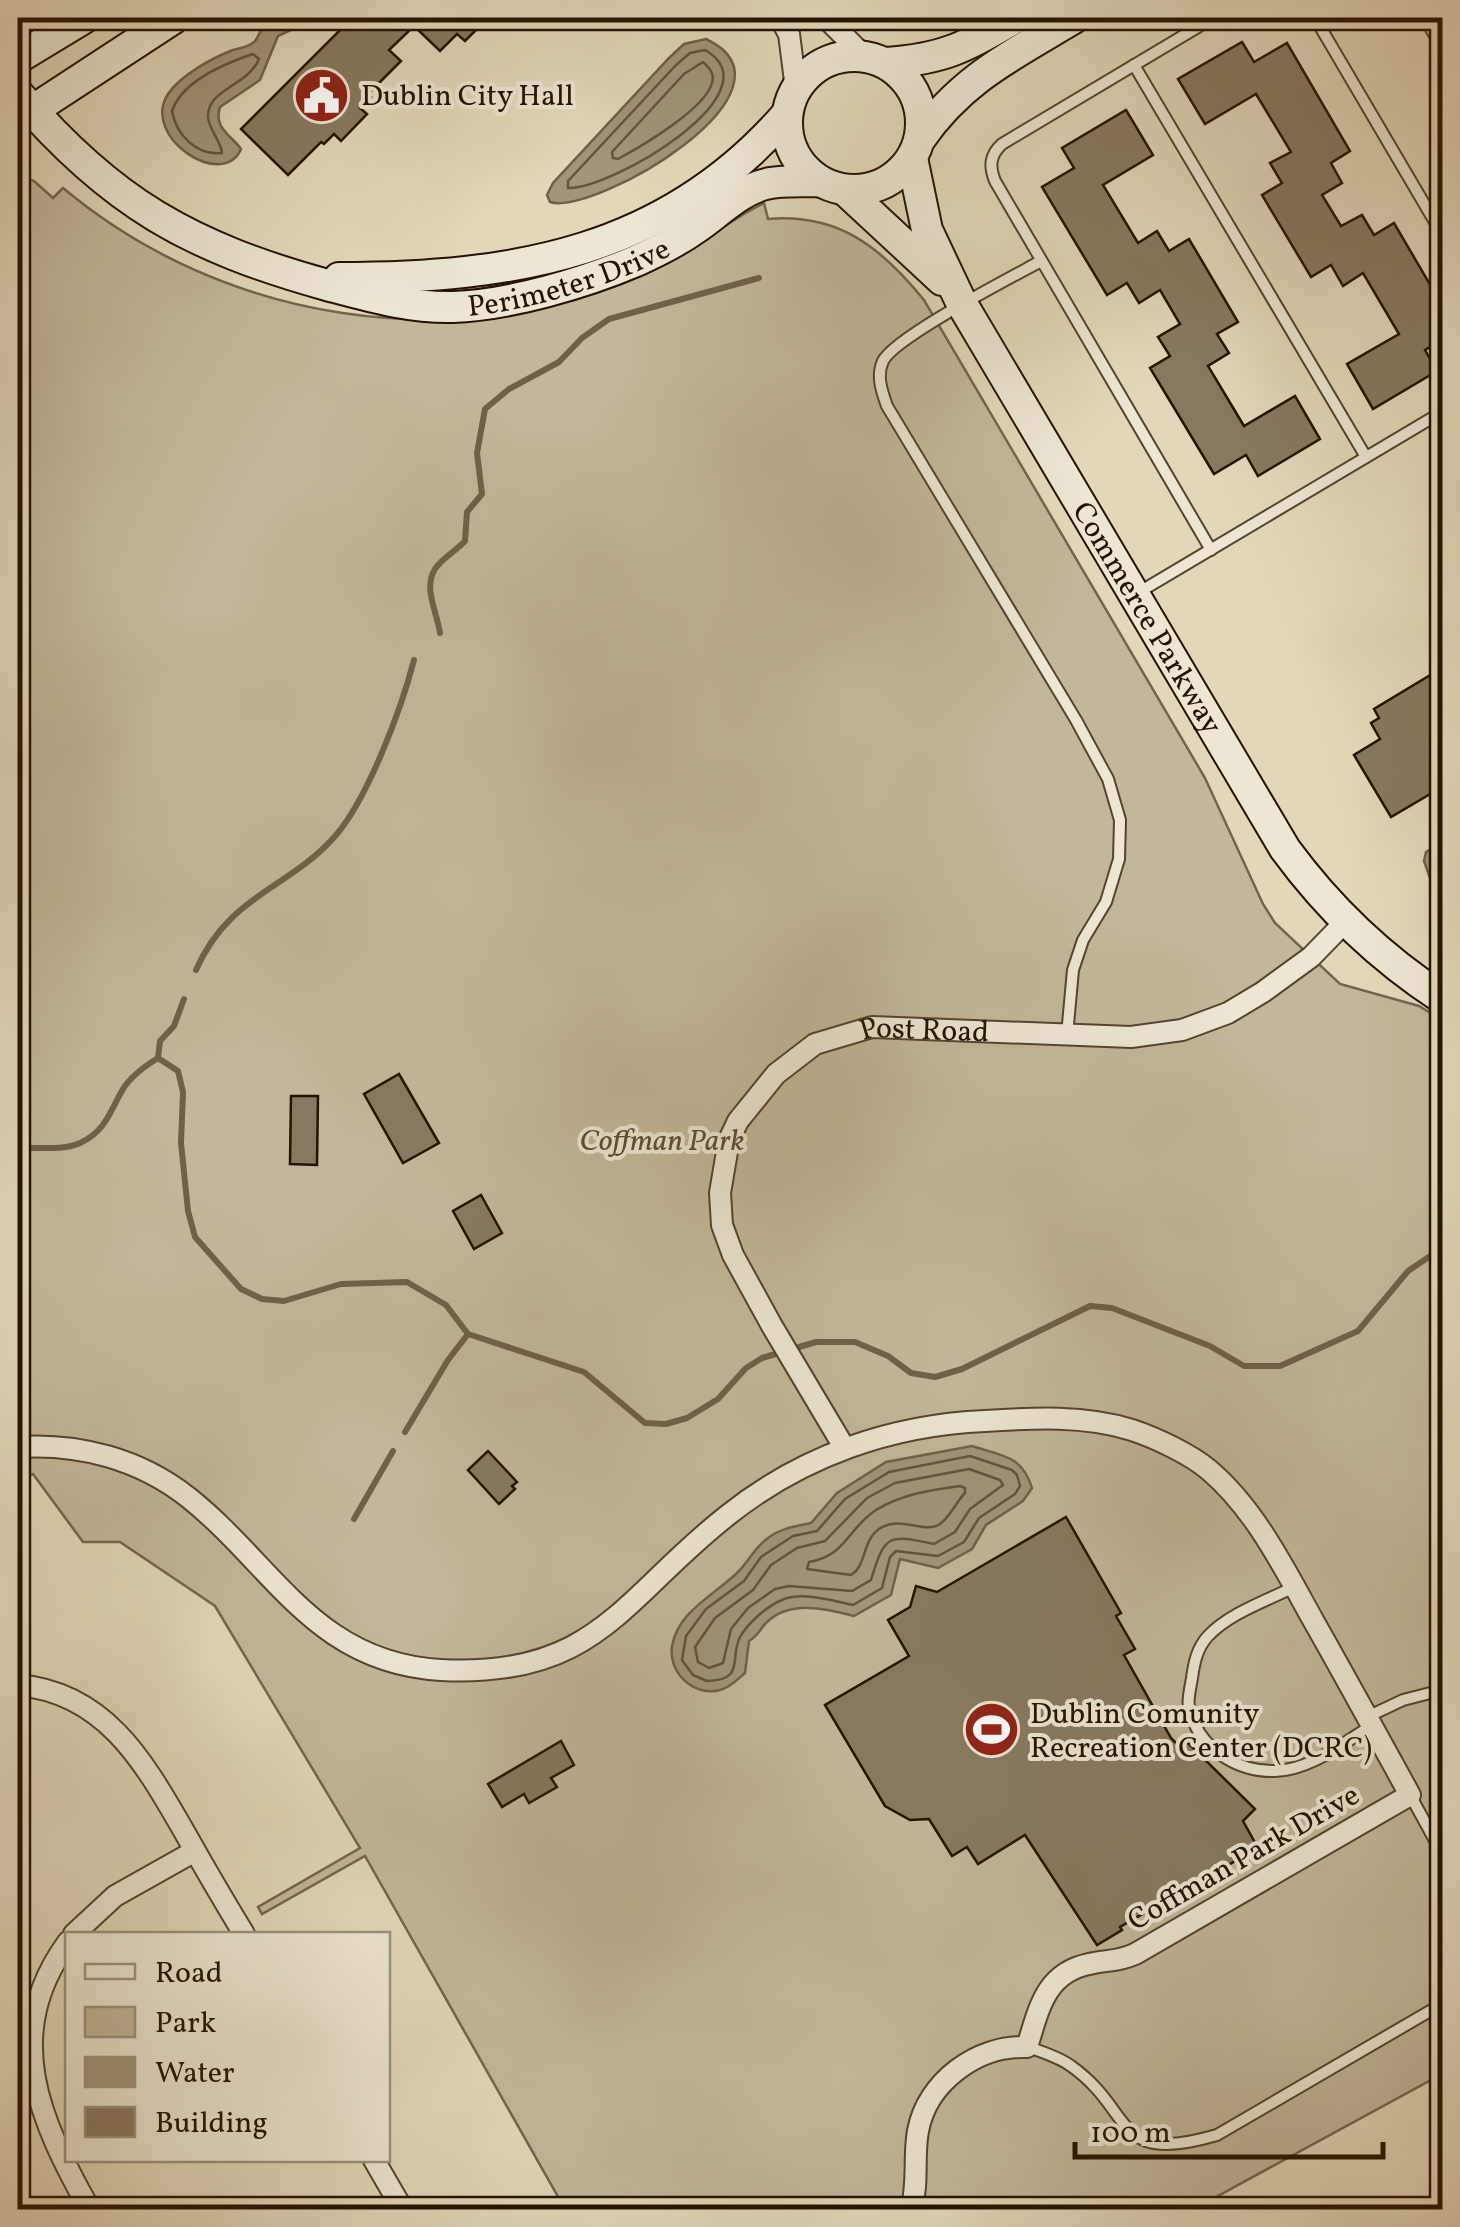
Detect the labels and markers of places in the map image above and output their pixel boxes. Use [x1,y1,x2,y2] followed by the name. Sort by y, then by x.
[292,65,352,125] public building icon: Dublin City Hall
[361,76,574,118] place label: Dublin City Hall
[1030,1694,1372,1770] place label: Dublin Comunity Recreation Center (DCRC)
[961,1700,1021,1760] sports icon: Dublin Comunity Recreation Center (DCRC)

